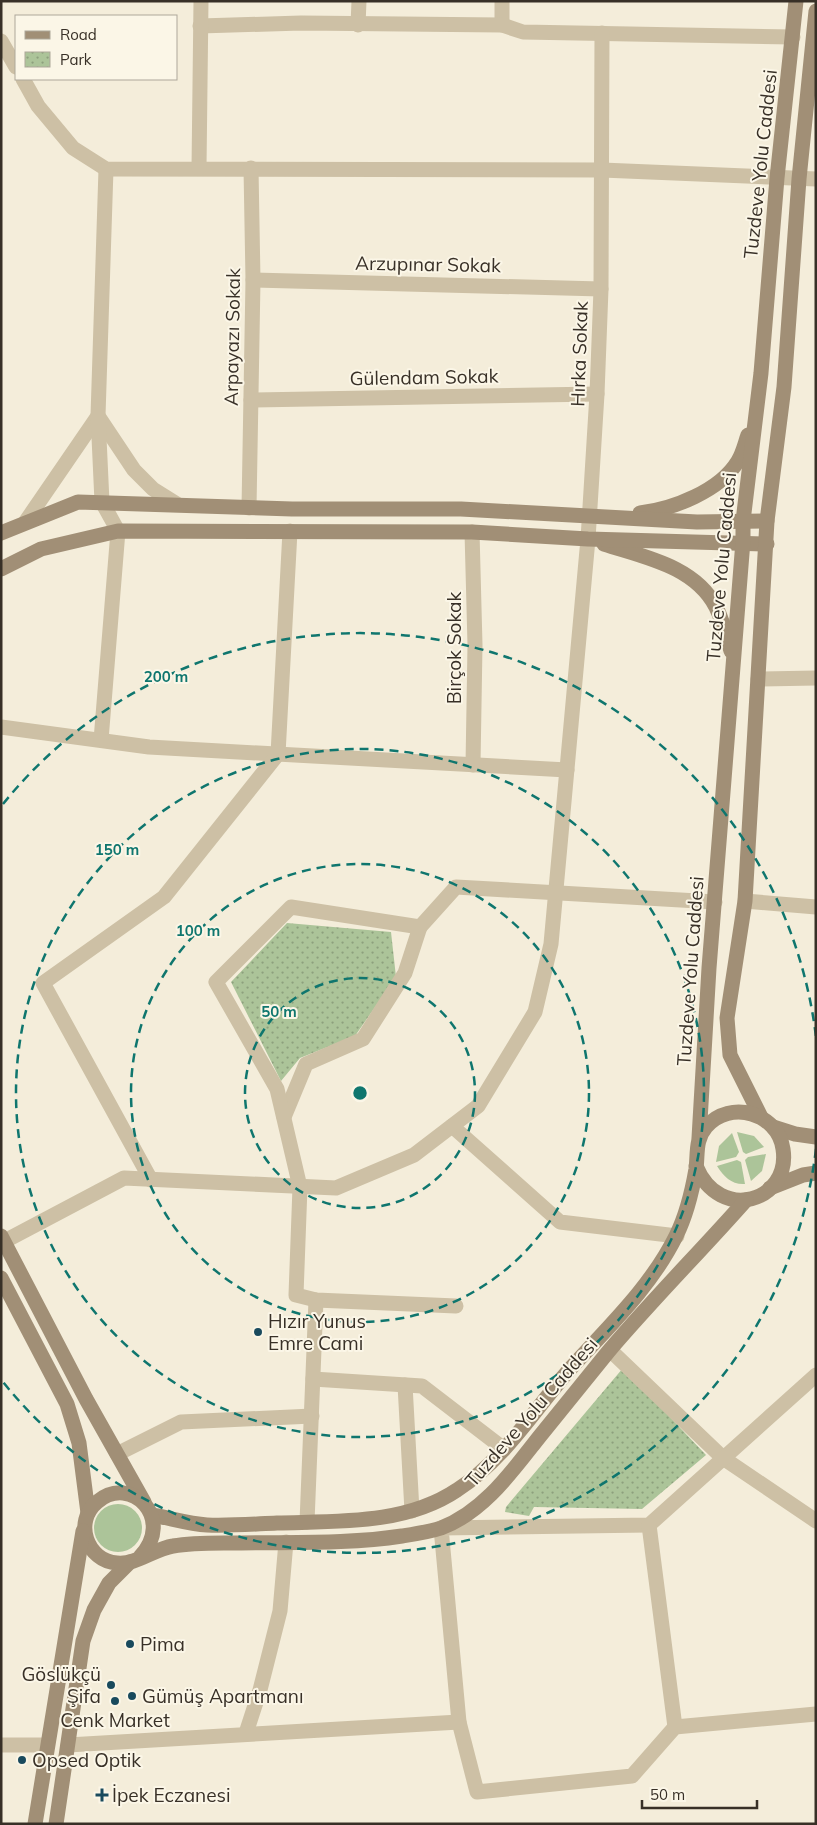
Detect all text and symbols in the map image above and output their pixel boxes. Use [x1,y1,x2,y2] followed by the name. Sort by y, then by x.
[15,15,178,80] legend
[60,25,97,44] text: Road
[60,50,92,69] text: Park
[738,68,782,260] street label: Tuzdeve Yolu Caddesi
[355,251,501,277] street label: Arzupınar Sokak
[219,268,245,406] street label: Arpayazı Sokak
[565,301,593,407] street label: Hırka Sokak
[349,364,499,390] street label: Gülendam Sokak
[701,471,741,663] street label: Tuzdeve Yolu Caddesi
[442,591,466,704] street label: Birçok Sokak
[144,667,188,686] text: 200 m
[95,840,139,859] text: 150 m
[671,875,709,1067] street label: Tuzdeve Yolu Caddesi
[176,921,220,940] text: 100 m
[261,1002,297,1021] text: 50 m
[351,1084,369,1102] centre of rings
[268,1309,366,1355] place label: Hızır Yunus Emre Cami
[252,1326,264,1338] marker: Hızır Yunus Emre Cami
[460,1332,602,1492] street label: Tuzdeve Yolu Caddesi
[140,1632,185,1656] place label: Pima
[124,1638,136,1650] marker: Pima
[21,1662,101,1708] place label: Göslükçü Şifa
[105,1679,117,1691] marker: Göslükçü Şifa
[142,1684,303,1708] place label: Gümüş Apartmanı
[126,1690,138,1702] marker: Gümüş Apartmanı
[109,1695,121,1707] marker: Cenk Market
[60,1708,170,1732] place label: Cenk Market
[32,1748,141,1772] place label: Opsed Optik
[16,1754,28,1766] marker: Opsed Optik
[642,1778,757,1810] scale bar
[112,1783,230,1807] place label: İpek Eczanesi
[650,1785,685,1804] text: 50 m
[96,1789,108,1801] marker: İpek Eczanesi

